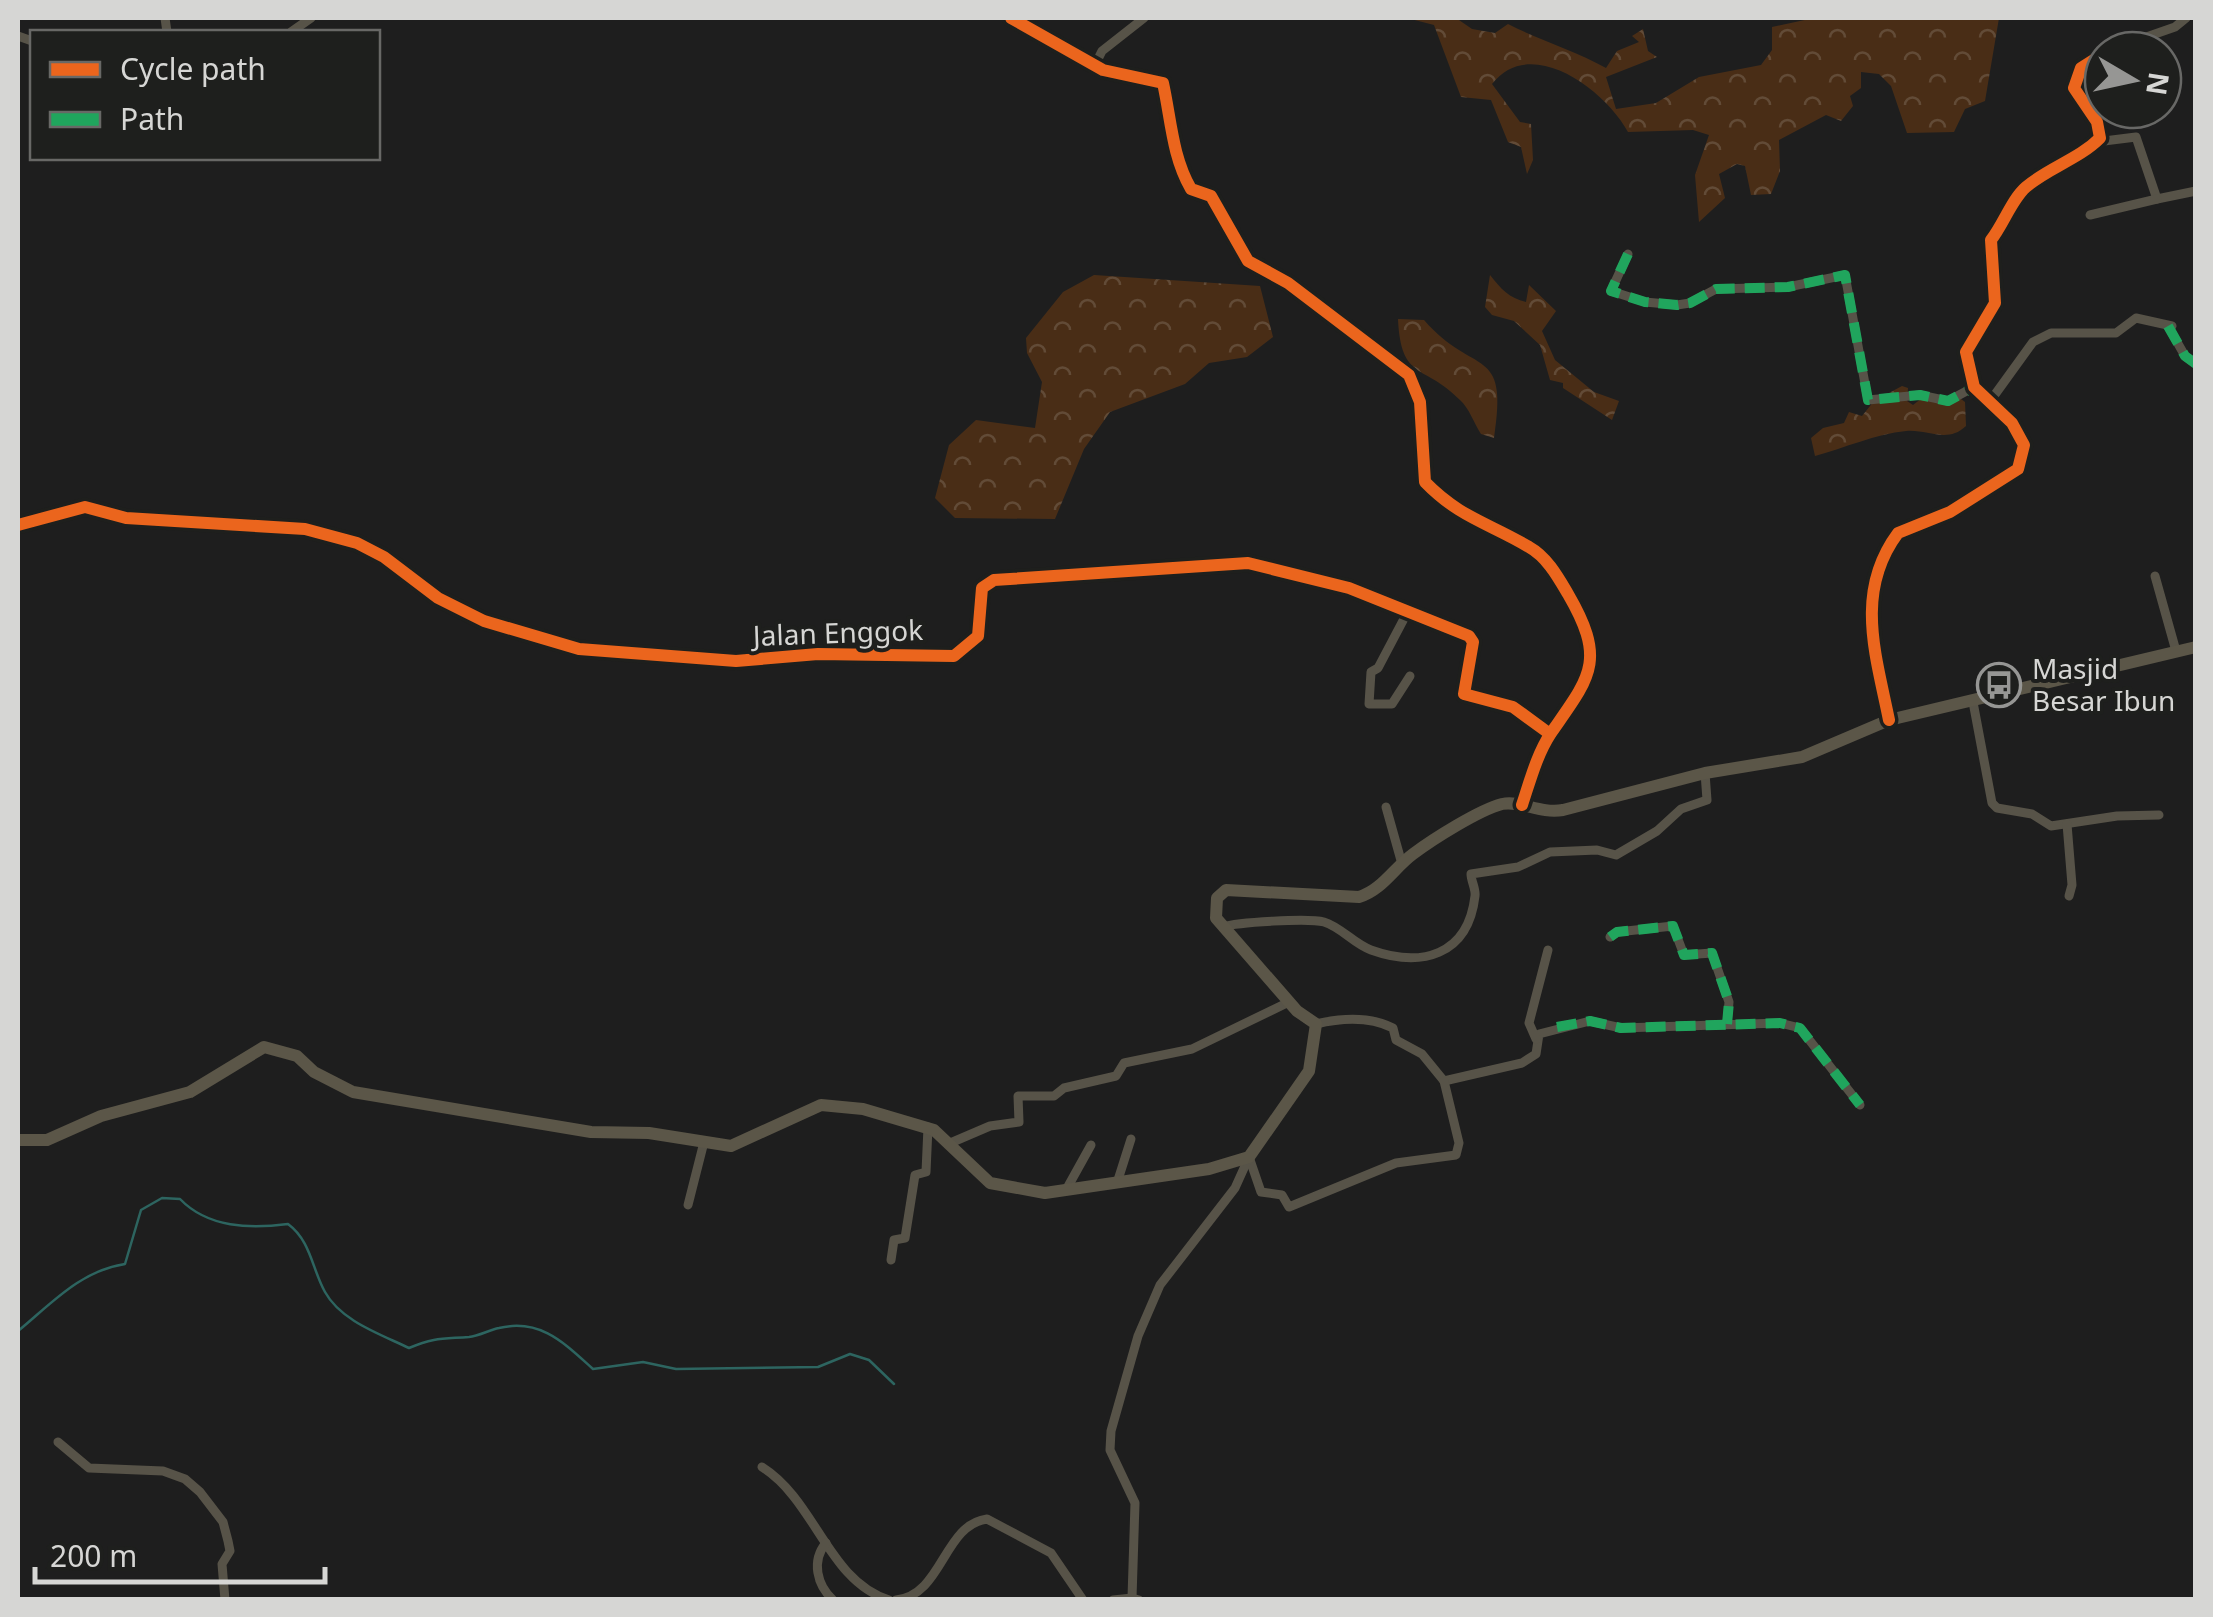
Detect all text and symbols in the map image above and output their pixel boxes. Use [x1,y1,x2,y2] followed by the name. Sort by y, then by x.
[30,30,380,160] legend
[2083,30,2183,130] north arrow
[120,48,266,89] text: Cycle path
[2138,70,2179,98] text: N
[120,98,184,139] text: Path
[749,610,924,654] street label: Jalan Enggok
[2032,649,2175,719] place label: Masjid Besar Ibun
[1976,662,2022,708] bus stop icon: Masjid Besar Ibun
[35,1522,325,1584] scale bar
[50,1535,137,1576] text: 200 m

